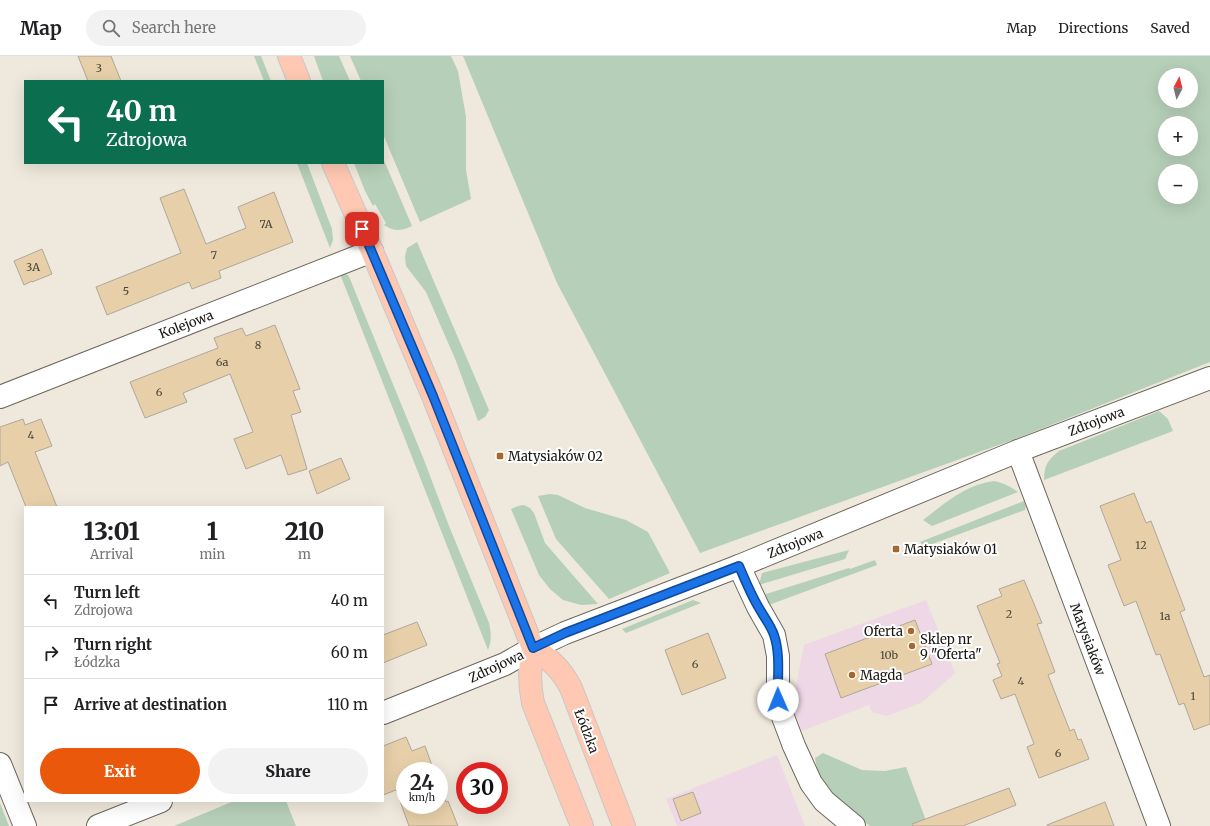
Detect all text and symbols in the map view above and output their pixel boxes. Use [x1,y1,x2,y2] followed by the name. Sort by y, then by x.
[86,10,366,46] search box
[20,16,62,40] text: Map
[100,17,122,39] icon: search
[132,18,216,37] text: Search here
[1006,19,1036,37] text: Map
[1058,19,1128,37] text: Directions
[1150,19,1190,37] text: Saved
[96,61,102,75] house number: 3
[1158,68,1198,108] north arrow
[1158,68,1198,204] map controls
[106,93,177,129] text: 40 m
[40,96,92,148] icon: left
[1158,116,1198,156] button: +
[106,128,187,151] text: Zdrojowa
[1158,164,1198,204] button: −
[345,212,379,246] pin
[260,217,273,231] house number: 7A
[351,218,373,240] icon: arrive
[211,248,217,262] house number: 7
[26,260,40,274] house number: 3A
[123,284,129,298] house number: 5
[157,306,216,343] street label: Kolejowa
[255,338,262,352] house number: 8
[216,355,228,369] house number: 6a
[156,385,163,399] house number: 6
[1066,403,1127,440] street label: Zdrojowa
[28,428,35,442] house number: 4
[508,448,603,465] place label: Matysiaków 02
[495,451,505,461] marker: Matysiaków 02
[84,516,140,547] text: 13:01
[207,516,218,547] text: 1
[285,516,324,547] text: 210
[765,525,826,562] street label: Zdrojowa
[1135,538,1147,552] house number: 12
[904,541,997,558] place label: Matysiaków 01
[891,544,901,554] marker: Matysiaków 01
[90,546,133,563] text: Arrival
[199,546,225,563] text: min
[298,546,311,563] text: m
[74,583,140,602] text: Turn left
[40,590,62,612] icon: left
[331,591,368,610] text: 40 m
[1066,601,1109,679] street label: Matysiaków
[74,602,133,619] text: Zdrojowa
[1006,607,1012,621] house number: 2
[1160,609,1171,623] house number: 1a
[864,623,903,640] place label: Oferta
[906,626,916,636] marker: Oferta
[920,631,982,663] place label: Sklep nr 9 "Oferta"
[74,635,152,654] text: Turn right
[907,641,917,651] marker: Sklep nr 9 "Oferta"
[40,642,62,664] icon: right
[331,643,368,662] text: 60 m
[466,646,526,687] street label: Zdrojowa
[880,648,899,662] house number: 10b
[74,654,120,671] text: Łódzka
[692,657,699,671] house number: 6
[860,667,902,684] place label: Magda
[847,670,857,680] marker: Magda
[1018,674,1025,688] house number: 4
[757,679,799,721] position arrow
[1191,689,1196,703] house number: 1
[40,694,62,716] icon: arrive
[74,695,227,714] text: Arrive at destination
[327,695,368,714] text: 110 m
[570,707,603,756] street label: Łódzka
[1055,746,1062,760] house number: 6
[40,748,200,794] button: Exit
[208,748,368,794] button: Share
[456,762,508,814] speed limit sign: 30
[410,770,434,795] text: 24
[409,791,435,804] text: km/h

